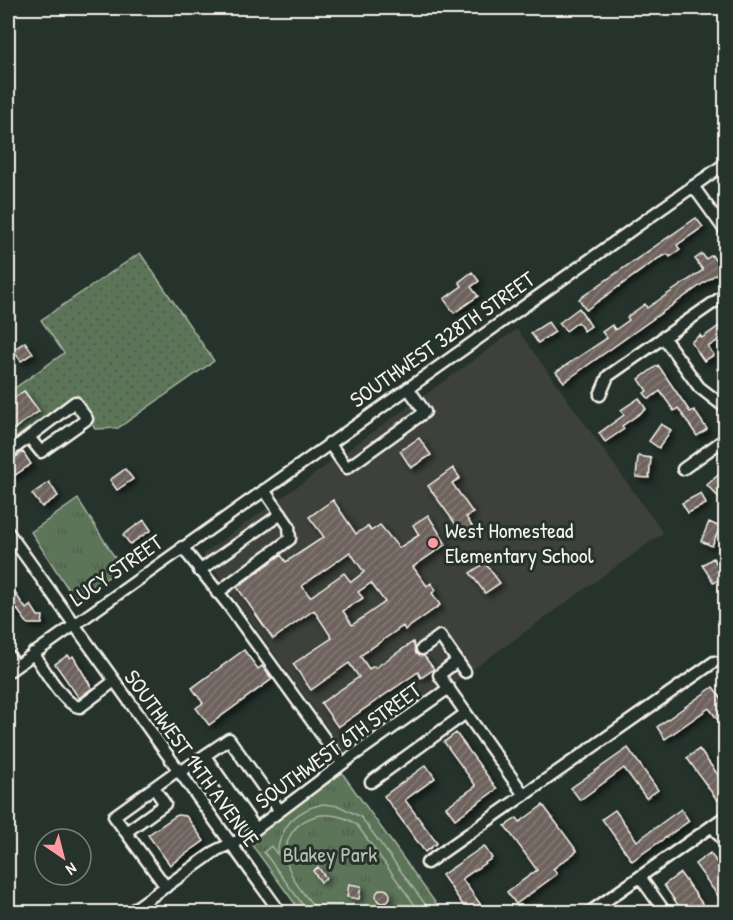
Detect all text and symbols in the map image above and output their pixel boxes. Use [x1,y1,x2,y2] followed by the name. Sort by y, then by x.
[344,263,541,414] street label: SOUTHWEST 328TH STREET
[445,515,594,570] place label: West Homestead Elementary School
[63,527,169,613] street label: LUCY STREET
[426,536,440,550] marker: West Homestead Elementary School
[118,663,267,853] street label: SOUTHWEST 14TH AVENUE
[249,674,428,815] street label: SOUTHWEST 6TH STREET
[33,827,93,887] north arrow
[283,839,377,869] park label: Blakey Park
[61,858,81,881] text: N

